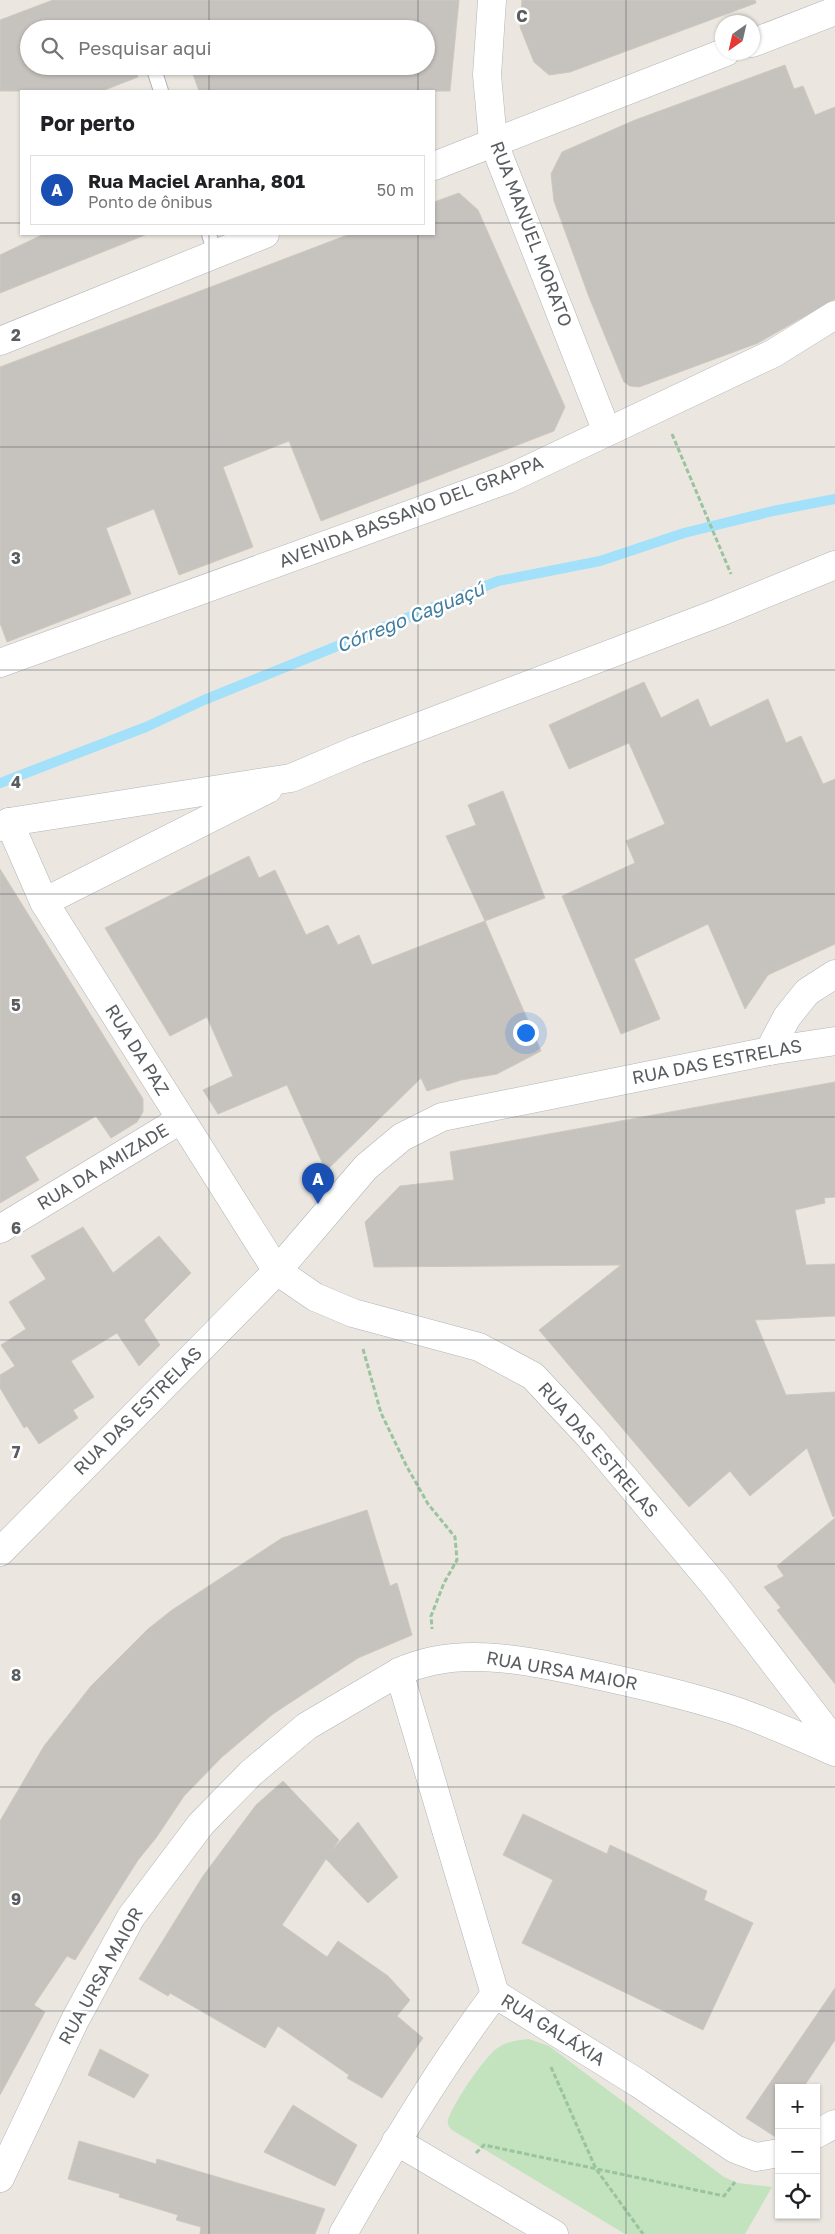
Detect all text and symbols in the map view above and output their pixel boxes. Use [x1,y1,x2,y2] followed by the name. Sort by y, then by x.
[516,6,528,26] text: C
[715,15,760,60] north arrow
[20,20,435,75] search box
[38,34,66,62] icon: search
[78,36,212,59] text: Pesquisar aqui
[40,110,135,136] text: Por perto
[486,138,578,330] street label: RUA MANUEL MORATO
[88,169,305,192] text: Rua Maciel Aranha, 801
[51,180,63,200] text: A
[377,180,414,200] text: 50 m
[88,192,212,212] text: Ponto de ônibus
[11,325,21,345] text: 2
[275,450,546,572] street label: AVENIDA BASSANO DEL GRAPPA
[11,548,21,568] text: 3
[333,576,488,657] water label: Córrego Caguaçú
[11,772,21,792] text: 4
[11,995,21,1015] text: 5
[101,1000,175,1099] street label: RUA DA PAZ
[513,1020,539,1046] your location
[630,1034,803,1088] street label: RUA DAS ESTRELAS
[33,1118,172,1214] street label: RUA DA AMIZADE
[302,1163,334,1204] pin: A
[11,1218,21,1238] text: 6
[69,1342,206,1479] street label: RUA DAS ESTRELAS
[534,1377,664,1522] street label: RUA DAS ESTRELAS
[12,1442,21,1462] text: 7
[485,1646,640,1694] street label: RUA URSA MAIOR
[11,1665,21,1685] text: 8
[11,1889,21,1909] text: 9
[53,1903,147,2048] street label: RUA URSA MAIOR
[497,1988,610,2070] street label: RUA GALÁXIA
[775,2084,820,2219] map controls
[775,2084,820,2129] button: +
[775,2129,820,2174] button: −
[775,2174,820,2219] button: locate

